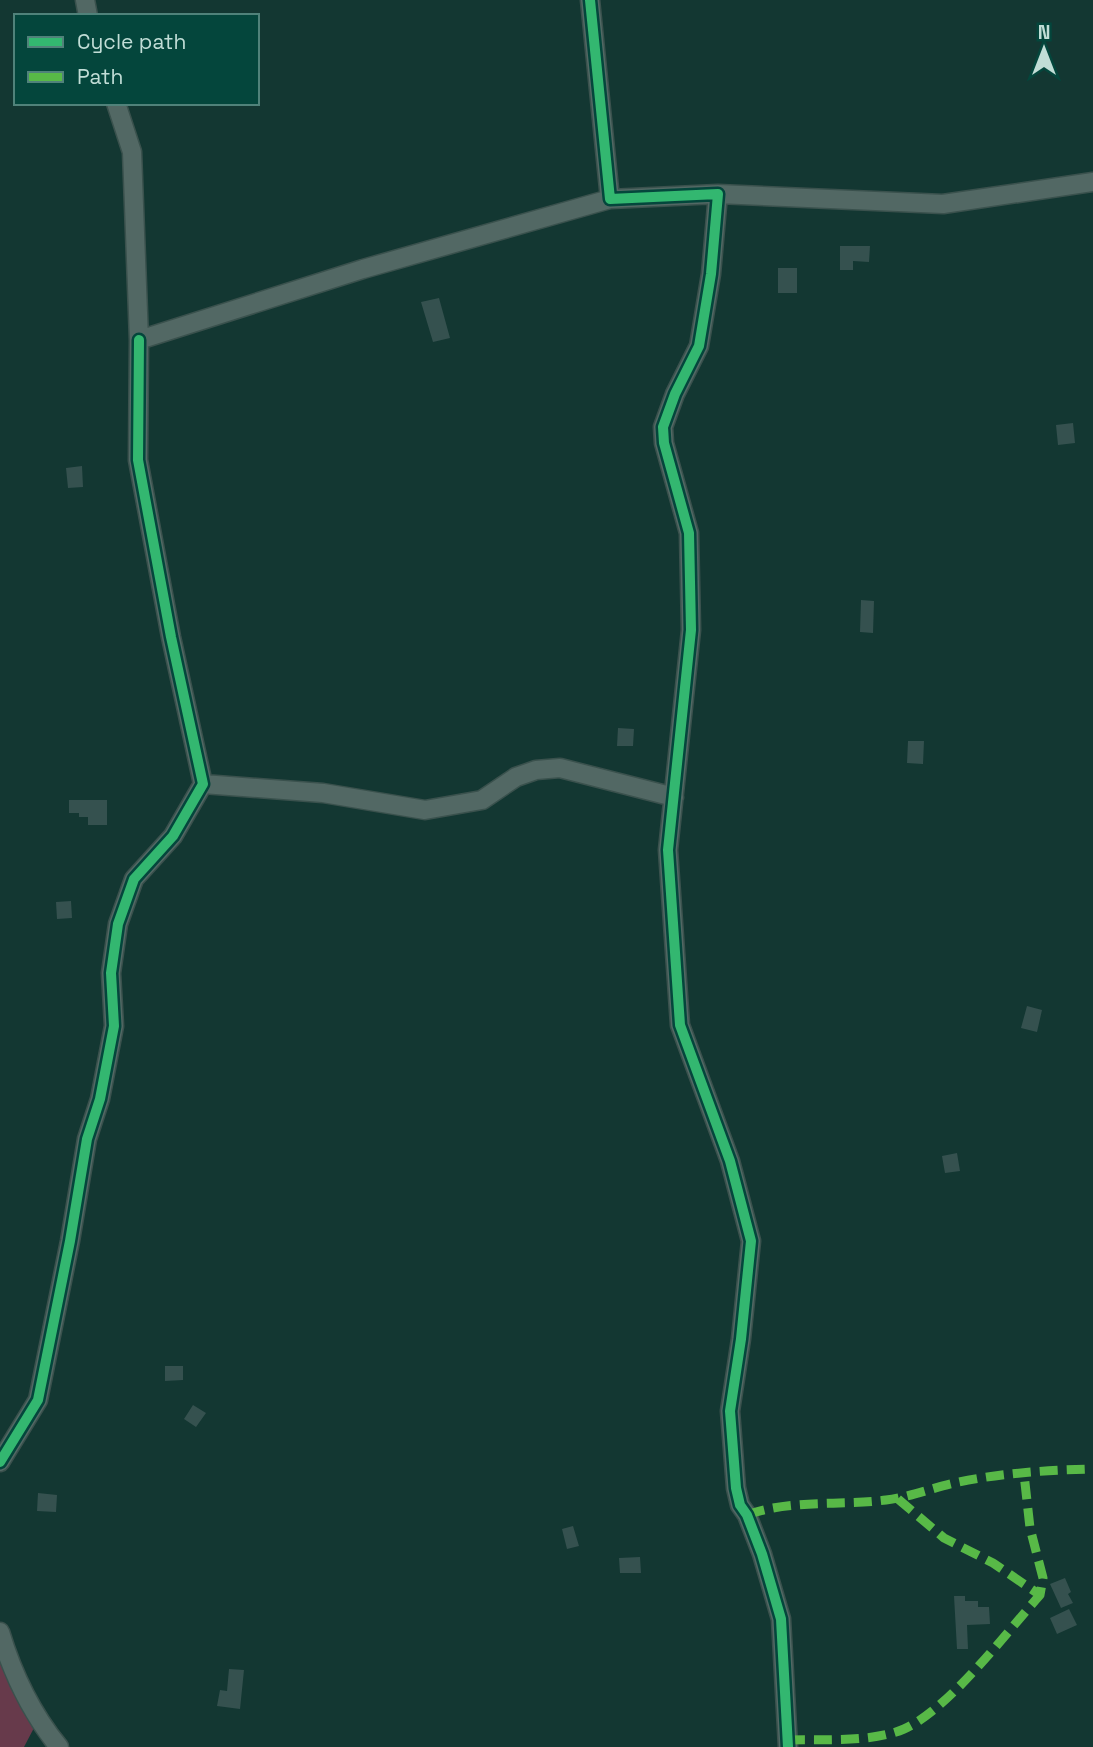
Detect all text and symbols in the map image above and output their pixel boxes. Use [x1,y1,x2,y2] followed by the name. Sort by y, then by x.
[14,14,259,105] legend
[1009,14,1079,84] north arrow
[1038,20,1050,45] text: N
[77,28,186,55] text: Cycle path
[77,63,123,90] text: Path

